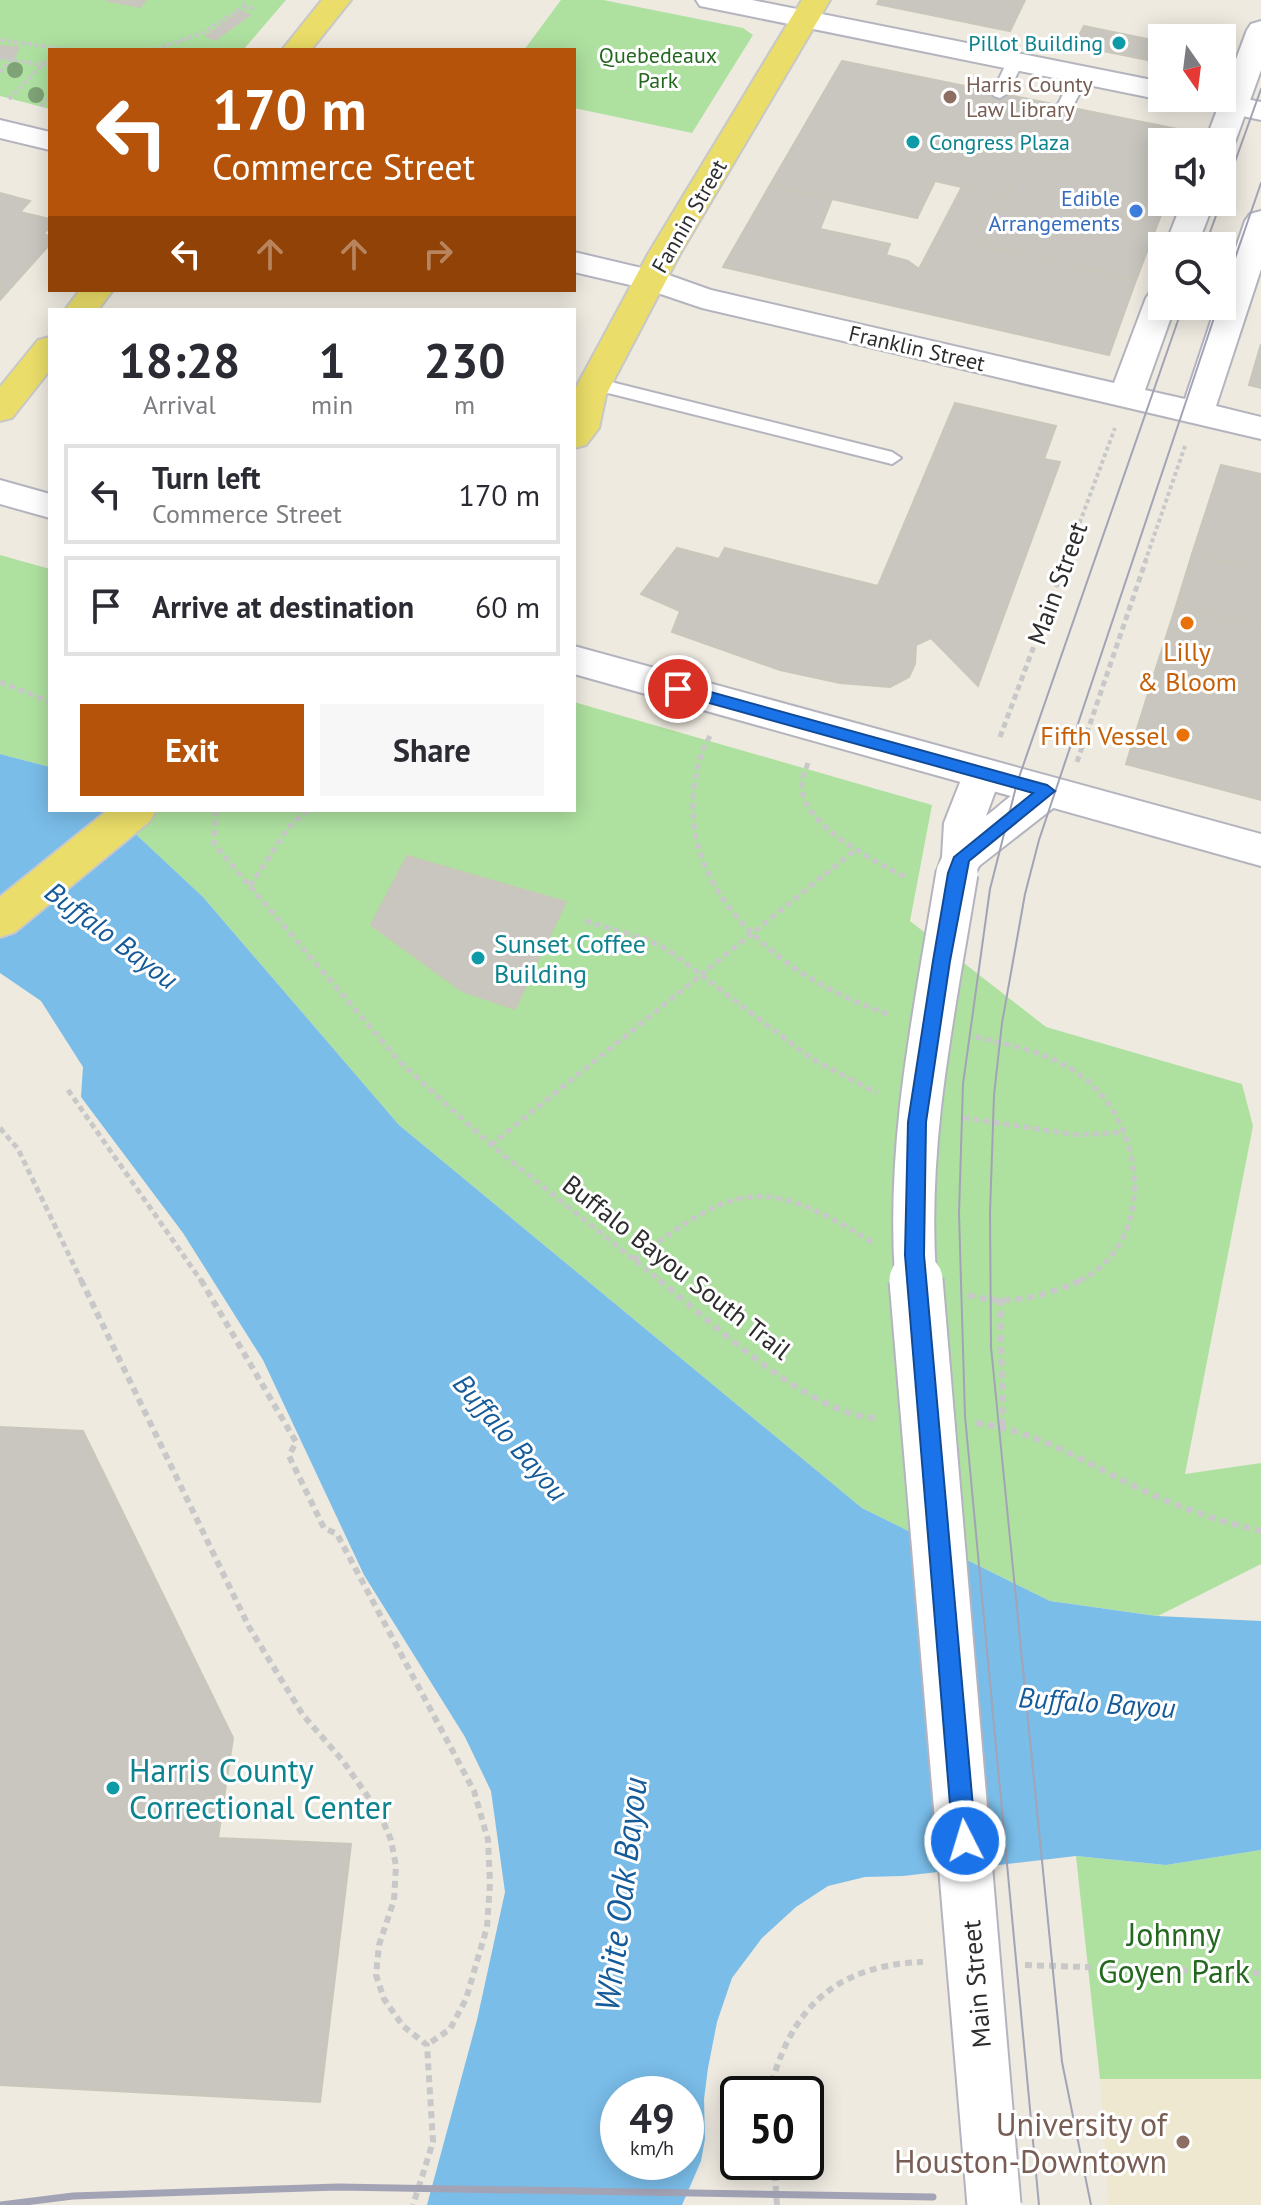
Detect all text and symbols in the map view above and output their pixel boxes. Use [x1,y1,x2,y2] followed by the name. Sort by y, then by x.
[1148,24,1236,112] north arrow
[1148,24,1236,320] map controls
[968,29,1103,57] place label: Pillot Building
[1110,34,1128,52] marker: Pillot Building
[599,41,717,94] park label: Quebedeaux Park
[966,70,1094,123] place label: Harris County Law Library
[212,73,367,145] text: 170 m
[80,80,184,184] icon: left
[941,88,959,106] marker: Harris County Law Library
[929,128,1070,156] place label: Congress Plaza
[1148,128,1236,216] button: sound
[904,133,922,151] marker: Congress Plaza
[212,143,475,190] text: Commerce Street
[645,154,733,278] street label: Fannin Street
[988,184,1120,237] place label: Edible Arrangements
[1127,202,1145,220] marker: Edible Arrangements
[164,232,208,276] icon: left
[248,232,292,276] icon: ahead
[332,232,376,276] icon: ahead
[416,232,460,276] icon: right
[1148,232,1236,320] button: search
[846,319,988,377] street label: Franklin Street
[119,329,240,391] text: 18:28
[318,329,346,391] text: 1
[424,329,505,391] text: 230
[143,388,216,421] text: Arrival
[311,388,353,421] text: min
[454,388,475,421] text: m
[152,458,260,497] text: Turn left
[84,472,128,516] icon: left
[459,475,540,514] text: 170 m
[152,497,342,530] text: Commerce Street
[1020,517,1094,649] street label: Main Street
[84,584,128,628] icon: arrive
[152,587,414,626] text: Arrive at destination
[475,587,540,626] text: 60 m
[1178,614,1196,632] marker: Lilly & Bloom
[1137,635,1237,698] place label: Lilly & Bloom
[644,655,712,723] pin
[656,667,700,711] icon: arrive
[80,704,304,796] button: Exit
[320,704,544,796] button: Share
[1040,719,1167,752] place label: Fifth Vessel
[1174,726,1192,744] marker: Fifth Vessel
[38,873,186,997] water label: Buffalo Bayou
[494,927,646,990] place label: Sunset Coffee Building
[469,949,487,967] marker: Sunset Coffee Building
[556,1168,798,1367] street label: Buffalo Bayou South Trail
[445,1365,577,1509] water label: Buffalo Bayou
[1017,1678,1177,1726] water label: Buffalo Bayou
[129,1749,392,1828] place label: Harris County Correctional Center
[584,1775,656,2013] water label: White Oak Bayou
[104,1779,122,1797] marker: Harris County Correctional Center
[923,1799,1007,1883] position arrow
[1098,1913,1251,1992] park label: Johnny Goyen Park
[954,1919,998,2049] street label: Main Street
[720,2076,824,2180] speed limit sign: 50
[629,2092,675,2144] text: 49
[894,2103,1169,2182] place label: University of Houston-Downtown
[1174,2133,1192,2151] marker: University of Houston-Downtown
[630,2135,674,2161] text: km/h

